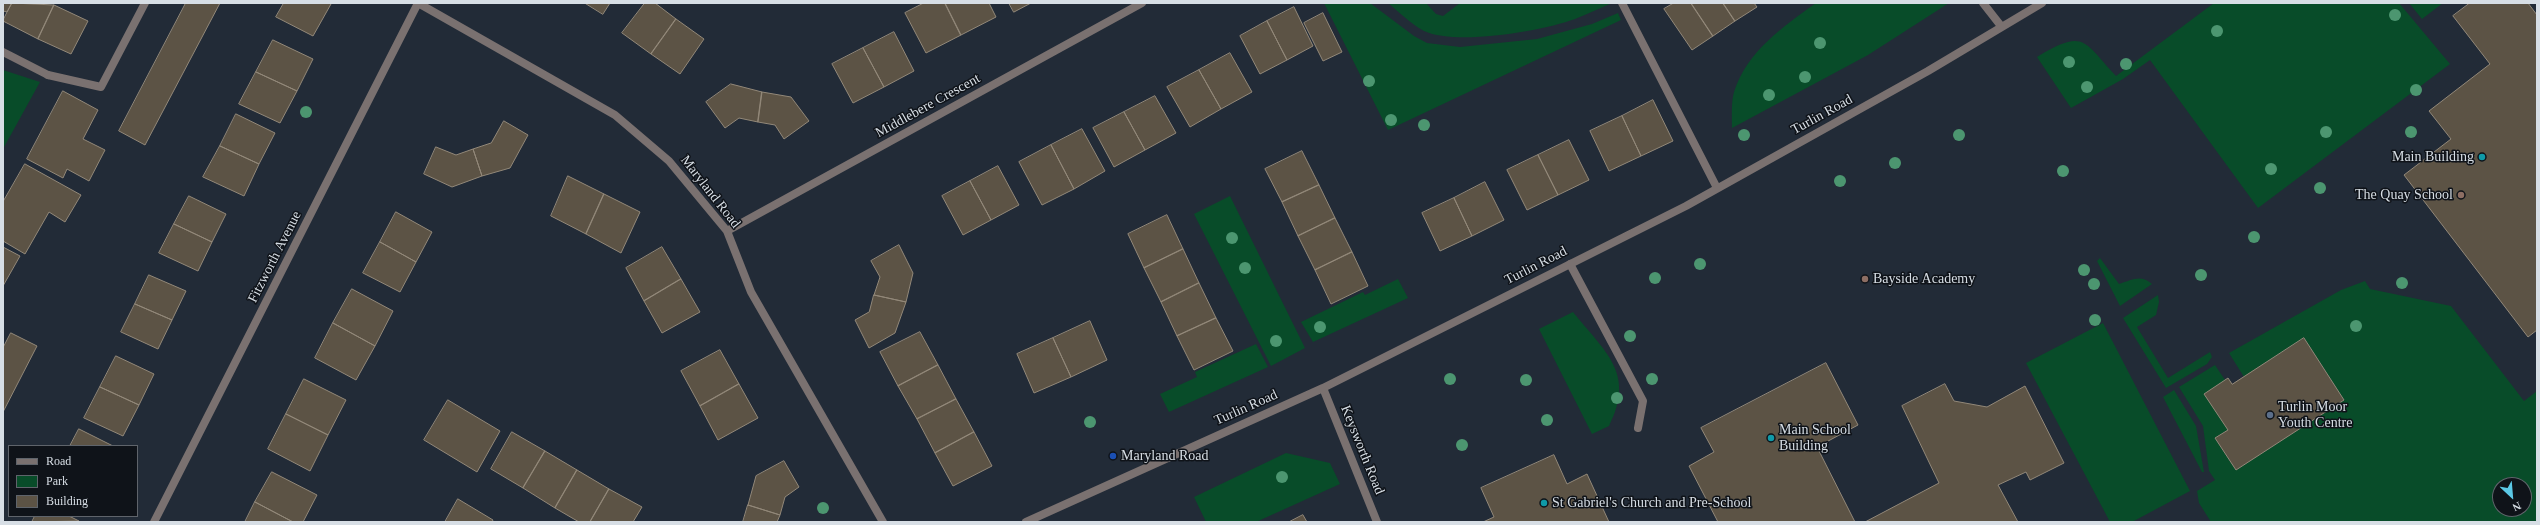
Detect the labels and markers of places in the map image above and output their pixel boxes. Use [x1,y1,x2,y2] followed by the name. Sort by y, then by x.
[2392,149,2474,165] place label: Main Building
[2477,152,2487,162] marker: Main Building
[2355,187,2453,203] place label: The Quay School
[2456,190,2466,200] marker: The Quay School
[1873,271,1975,287] place label: Bayside Academy
[1860,274,1870,284] marker: Bayside Academy
[2278,399,2352,432] place label: Turlin Moor Youth Centre
[2265,410,2275,420] marker: Turlin Moor Youth Centre
[1779,422,1851,454] place label: Main School Building
[1766,433,1776,443] marker: Main School Building
[1121,448,1208,464] place label: Maryland Road
[1108,451,1118,461] marker: Maryland Road
[1552,495,1751,511] place label: St Gabriel's Church and Pre-School
[1539,498,1549,508] marker: St Gabriel's Church and Pre-School

